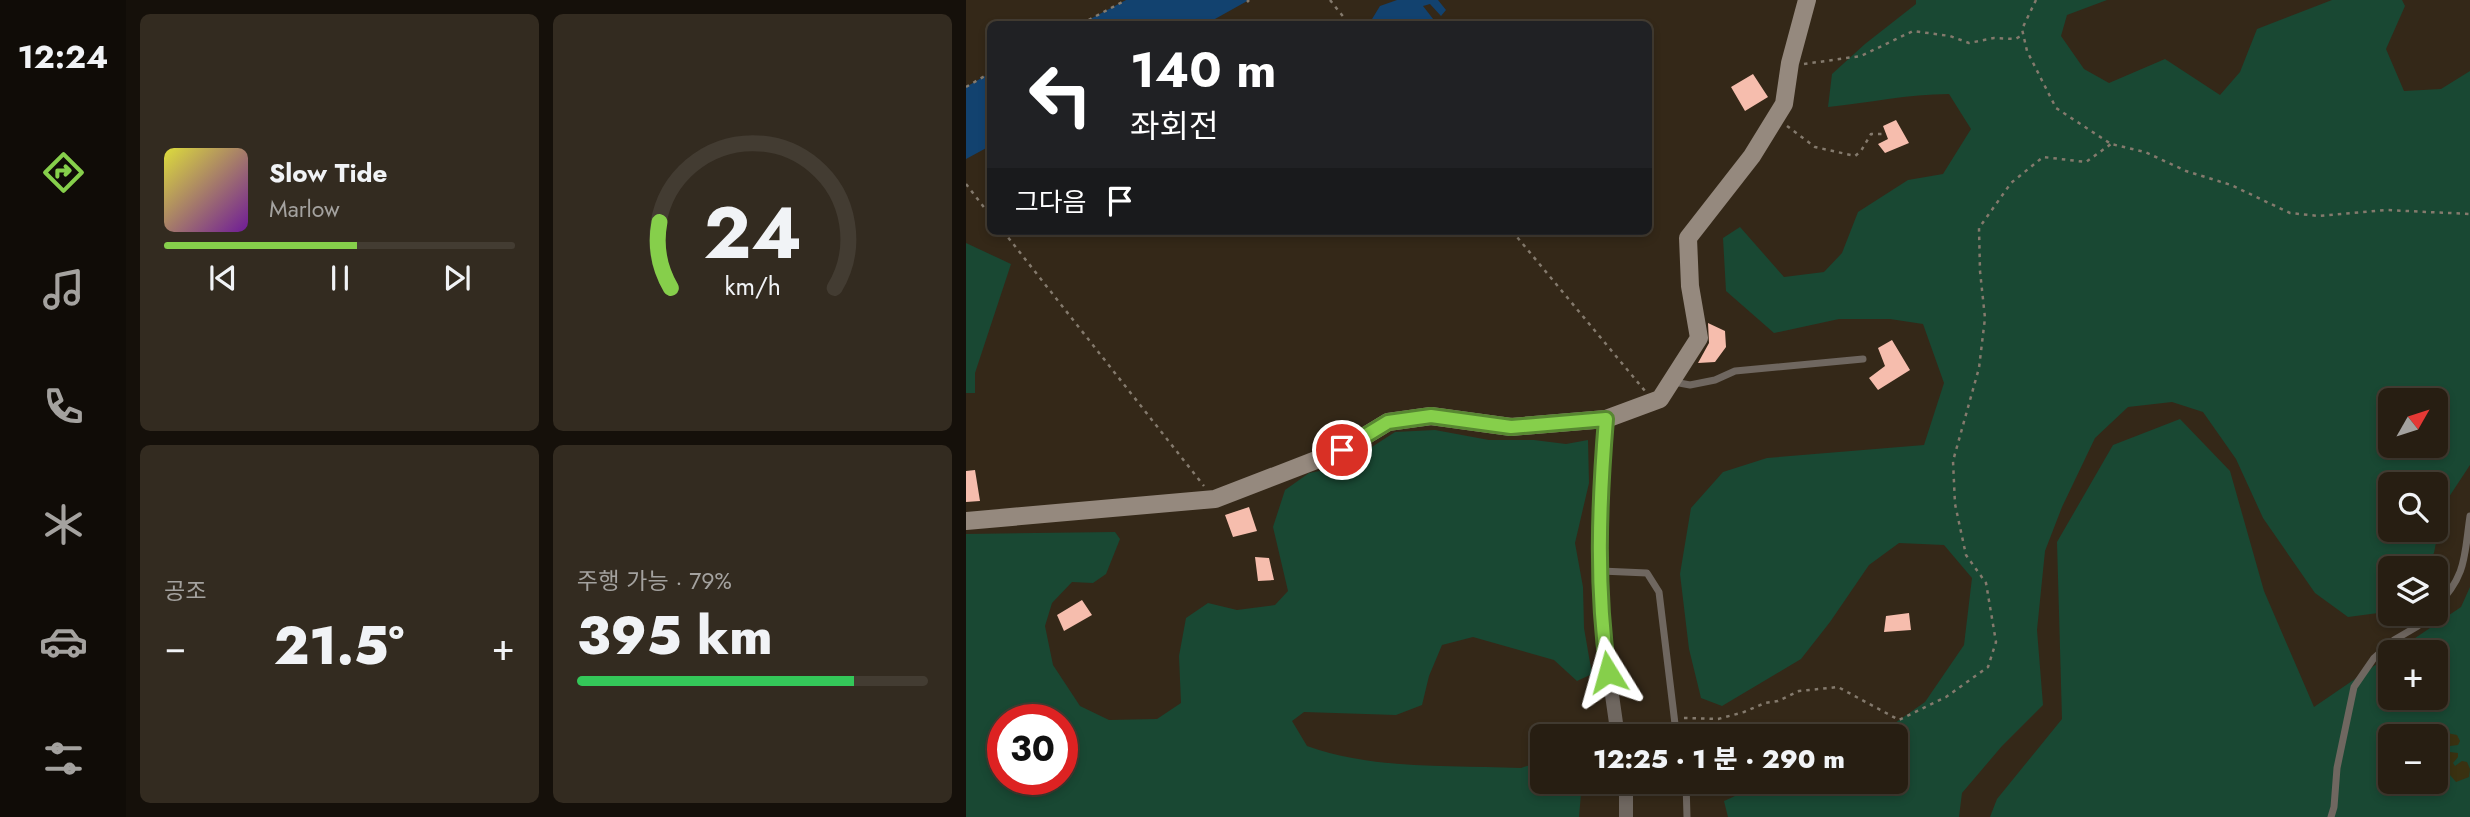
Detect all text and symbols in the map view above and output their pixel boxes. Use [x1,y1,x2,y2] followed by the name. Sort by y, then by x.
[18,34,108,80] text: 12:24
[1130,35,1276,105] text: 140 m
[1015,49,1106,140] icon: left
[1130,103,1218,149] text: 좌회전
[39,148,88,197] icon: directions
[269,154,388,192] text: Slow Tide
[703,181,802,286] text: 24
[1101,182,1139,220] icon: arrive
[1015,183,1087,221] text: 그다음
[269,192,340,226] text: Marlow
[204,259,242,297] icon: previous
[321,259,359,297] icon: pause
[438,259,476,297] icon: next
[39,265,88,314] icon: music
[724,268,781,304] text: km/h
[39,382,88,431] icon: phone
[2378,388,2448,458] north arrow
[2378,388,2448,794] map controls
[1312,420,1372,480] pin
[1323,431,1361,469] icon: arrive
[2378,472,2448,542] button: search
[39,500,88,549] icon: climate
[2378,556,2448,626] button: layers
[577,564,732,598] text: 주행 가능 · 79%
[164,574,206,608] text: 공조
[577,598,772,674] text: 395 km
[274,608,404,684] text: 21.5°
[39,617,88,666] icon: car
[164,619,186,674] text: −
[492,619,515,674] text: +
[1571,635,1645,709] position arrow
[2378,640,2448,710] button: +
[987,704,1078,795] speed limit sign: 30
[2378,724,2448,794] button: −
[39,734,88,783] icon: filters
[1593,740,1845,778] text: 12:25 · 1 분 · 290 m

